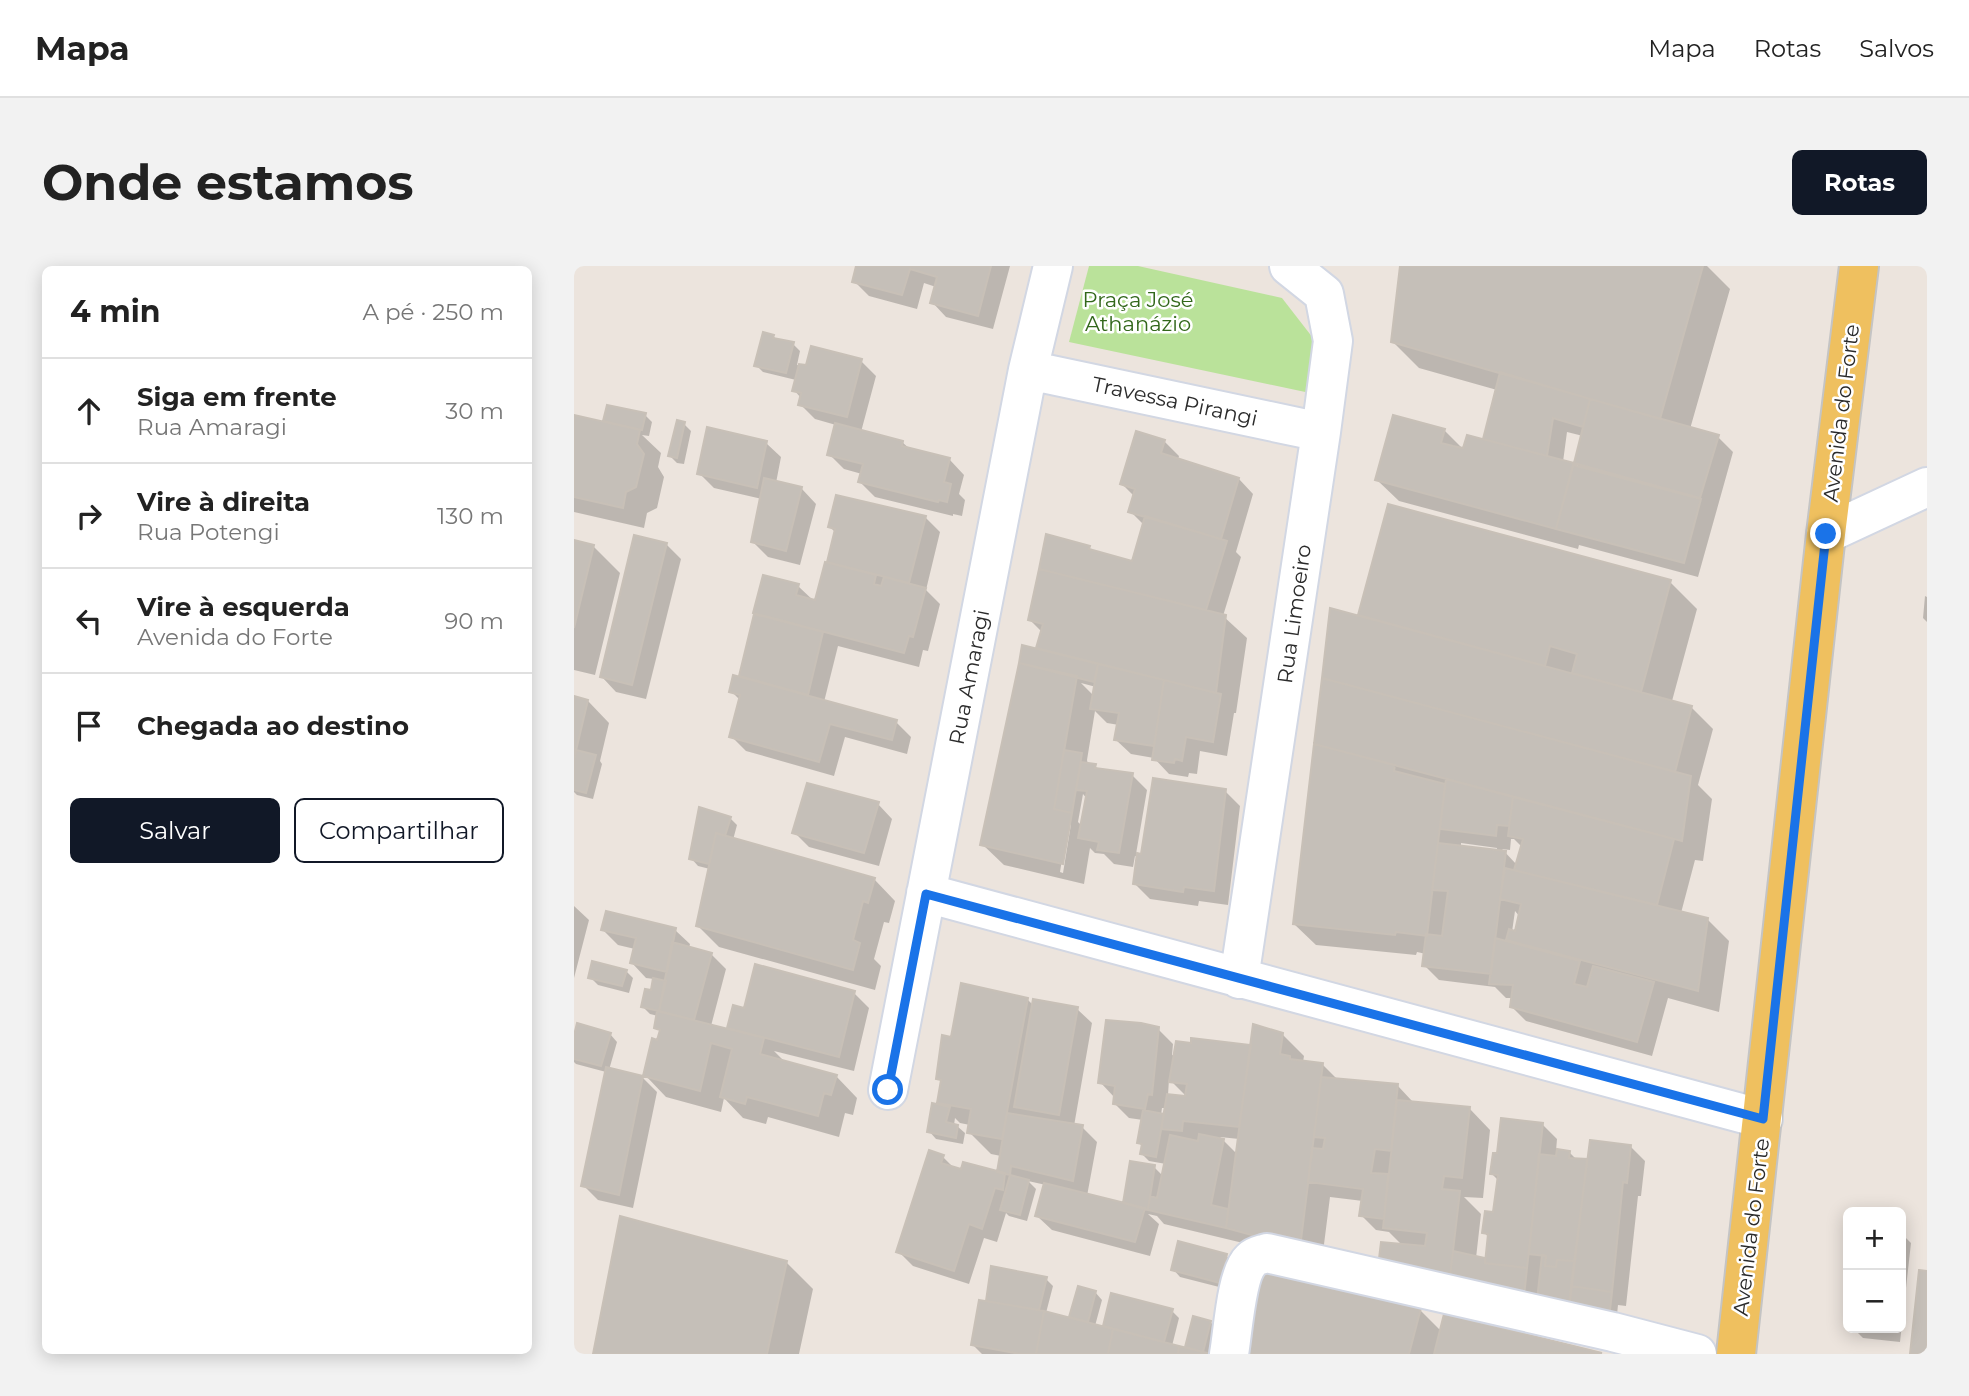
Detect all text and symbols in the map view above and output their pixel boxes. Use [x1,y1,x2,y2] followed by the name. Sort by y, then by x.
[35,28,130,68] text: Mapa
[1648,34,1716,63] text: Mapa
[1754,34,1821,63] text: Rotas
[1859,34,1934,63] text: Salvos
[1792,150,1927,215] button: Rotas
[42,153,413,212] text: Onde estamos
[1083,287,1193,336] park label: Praça José Athanázio
[70,293,160,330] text: 4 min
[362,298,504,326] text: A pé · 250 m
[1818,323,1864,503] street label: Avenida do Forte
[1090,371,1260,431] street label: Travessa Pirangi
[137,381,337,413] text: Siga em frente
[70,392,108,430] icon: ahead
[445,397,504,425] text: 30 m
[137,413,287,441] text: Rua Amaragi
[137,486,310,518] text: Vire à direita
[70,497,108,535] icon: right
[437,502,504,530] text: 130 m
[137,518,280,546] text: Rua Potengi
[1810,518,1841,549] route end
[1272,543,1316,685] street label: Rua Limoeiro
[137,591,350,623] text: Vire à esquerda
[70,602,108,640] icon: left
[444,607,504,635] text: 90 m
[944,607,994,747] street label: Rua Amaragi
[137,623,333,651] text: Avenida do Forte
[70,707,108,745] icon: arrive
[137,710,409,742] text: Chegada ao destino
[70,798,280,863] button: Salvar
[294,798,504,863] button: Compartilhar
[872,1074,903,1105] route start
[1728,1137,1774,1317] street label: Avenida do Forte
[1843,1207,1906,1333] map controls
[1843,1207,1906,1270] button: +
[1843,1270,1906,1333] button: −

